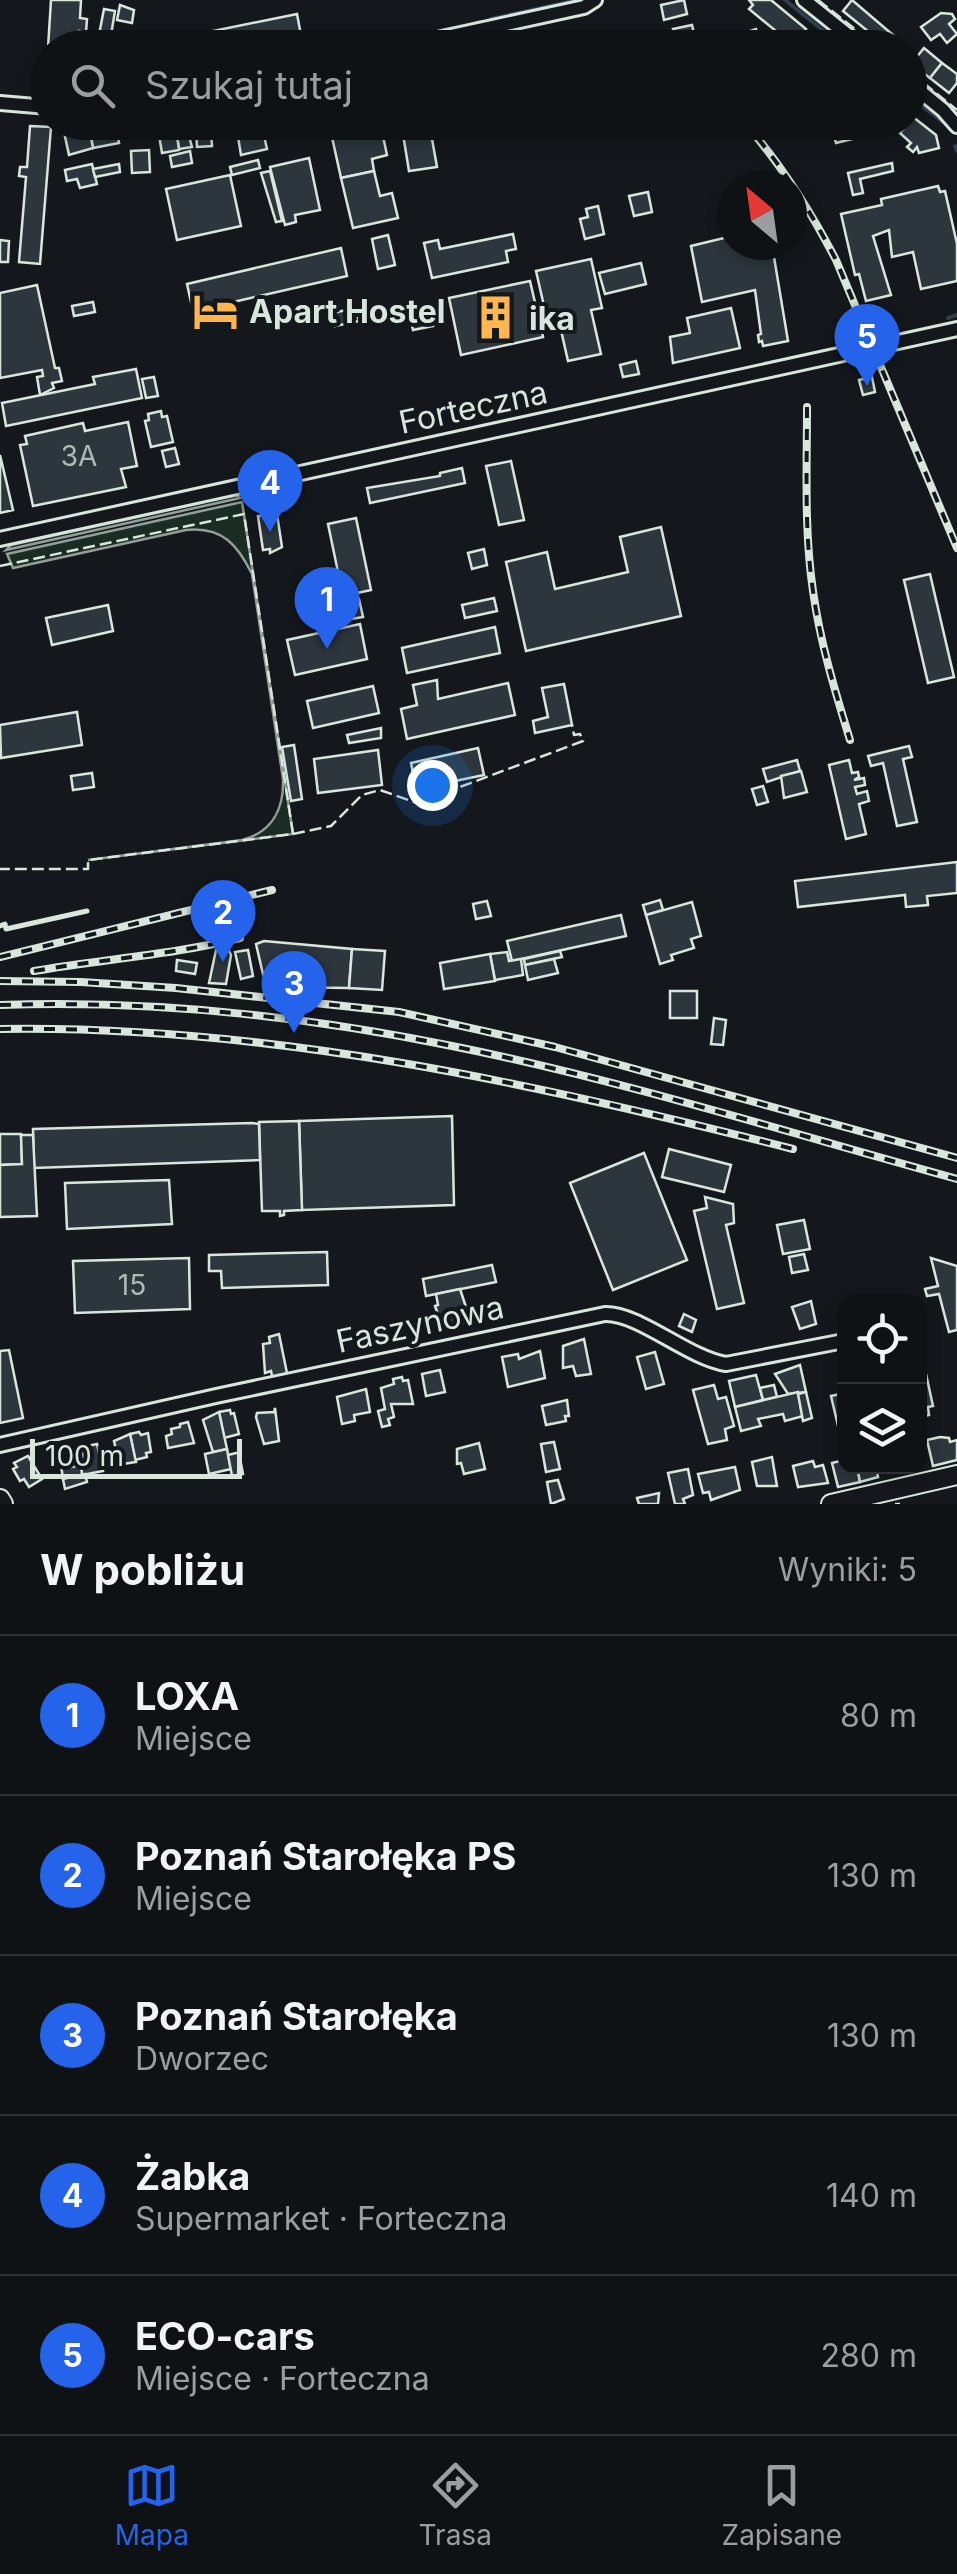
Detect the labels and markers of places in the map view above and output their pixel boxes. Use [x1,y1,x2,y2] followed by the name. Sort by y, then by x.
[192,287,240,335] hotel icon: Apart Hostel
[249,292,446,331] place label: Apart Hostel
[472,294,520,342] building icon: ika
[529,299,575,338] place label: ika
[834,304,900,386] pin: 5
[238,450,302,532] pin: 4
[294,566,360,649] pin: 1
[190,880,256,962] pin: 2
[262,950,326,1033] pin: 3

